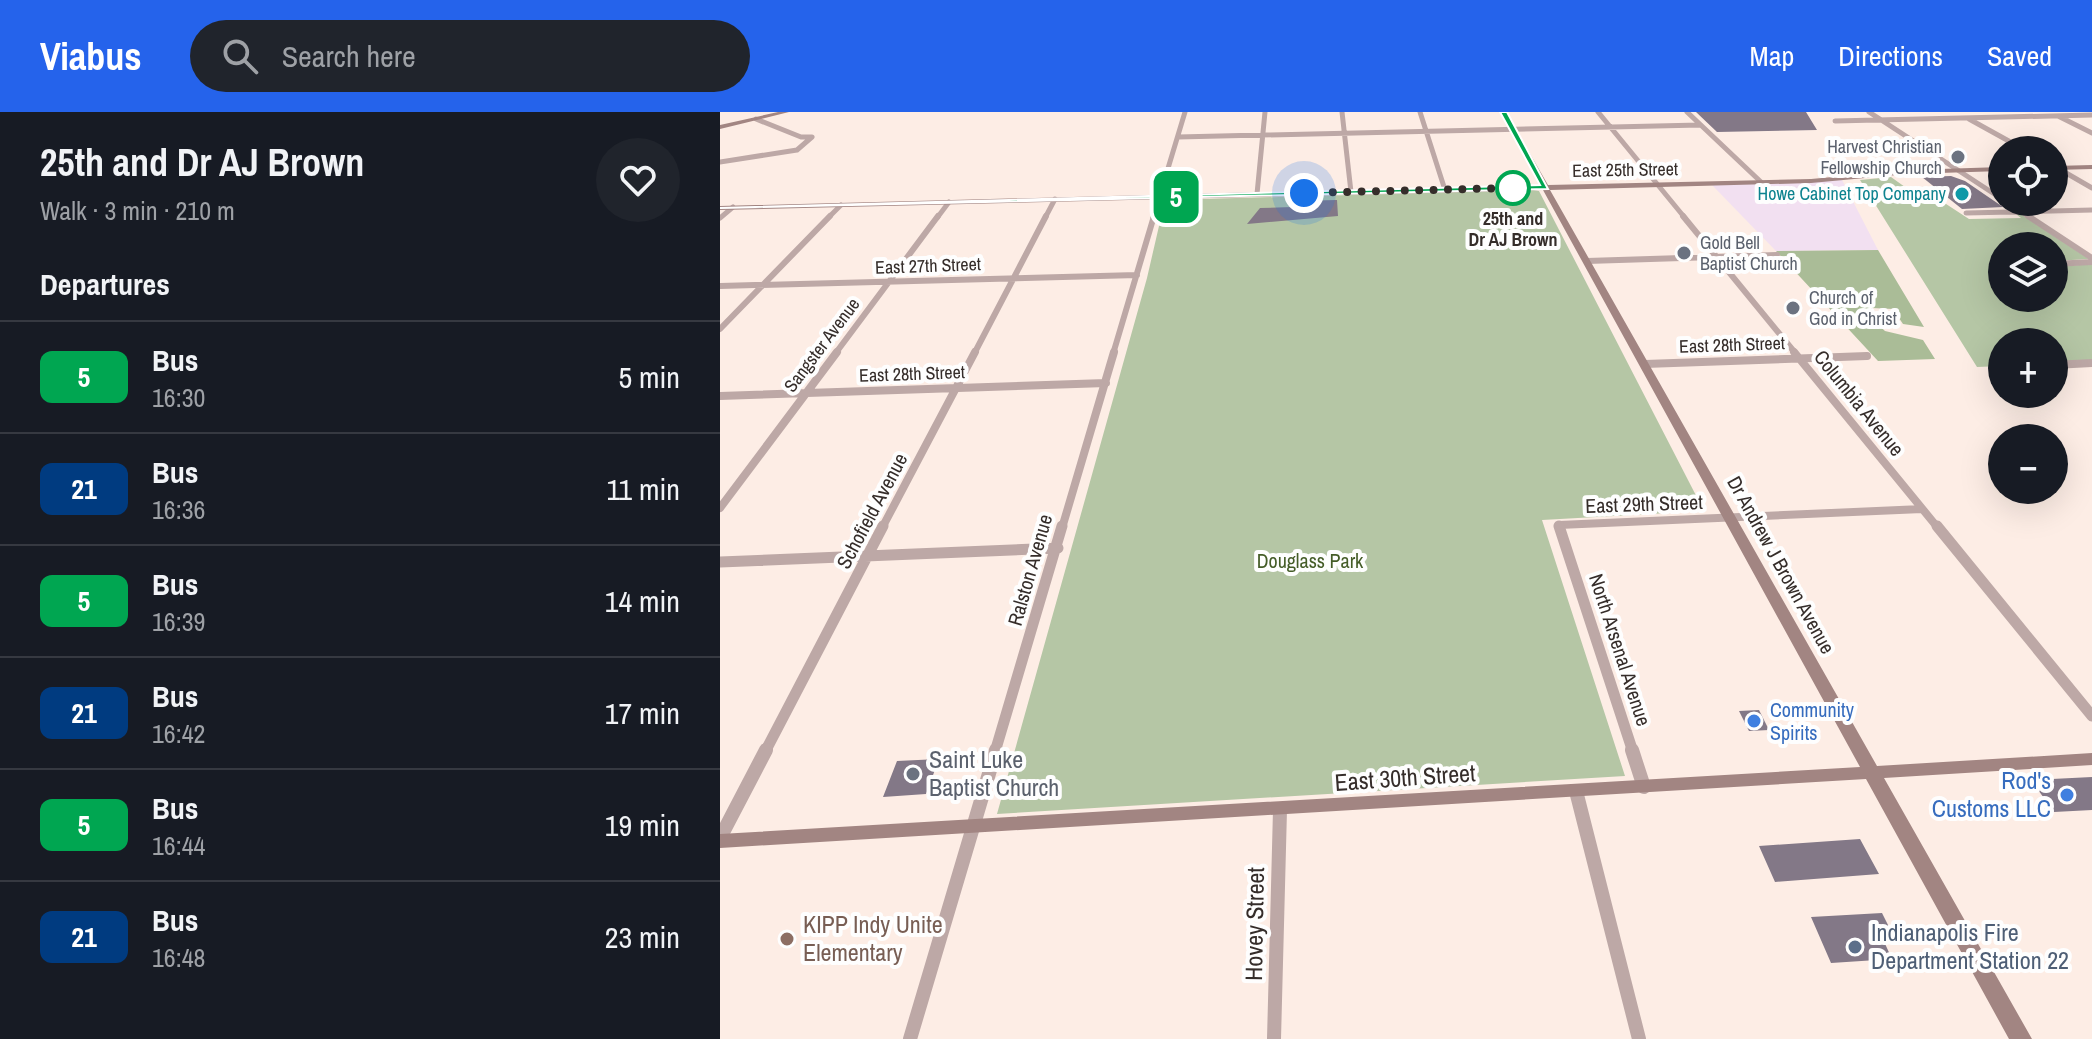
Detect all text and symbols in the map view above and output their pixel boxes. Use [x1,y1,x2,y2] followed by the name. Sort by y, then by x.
[190,20,750,92] search box
[40,31,142,82] text: Viabus
[218,34,262,78] icon: search
[282,36,416,76] text: Search here
[1750,37,1794,75] text: Map
[1838,37,1943,75] text: Directions
[1987,37,2052,75] text: Saved
[1821,134,1942,180] place label: Harvest Christian Fellowship Church
[1988,136,2068,504] map controls
[1988,136,2068,216] button: locate
[40,137,364,188] text: 25th and Dr AJ Brown
[596,138,680,222] button: heart
[1949,148,1967,166] marker: Harvest Christian Fellowship Church
[1572,156,1678,183] street label: East 25th Street
[1150,171,1202,223] line badge: 5
[1496,171,1530,205] marker: 25th and Dr AJ Brown
[1284,173,1324,213] your location
[1170,178,1182,216] text: 5
[1758,181,1947,206] place label: Howe Cabinet Top Company
[1953,185,1971,203] marker: Howe Cabinet Top Company
[40,193,235,228] text: Walk · 3 min · 210 m
[1469,206,1557,252] place label: 25th and Dr AJ Brown
[1700,230,1798,276] place label: Gold Bell Baptist Church
[1988,232,2068,312] button: layers
[1675,244,1693,262] marker: Gold Bell Baptist Church
[875,251,981,280] street label: East 27th Street
[40,264,170,304] text: Departures
[1809,285,1897,331] place label: Church of God in Christ
[778,292,865,397] street label: Sangster Avenue
[1784,299,1802,317] marker: Church of God in Christ
[1988,328,2068,408] button: +
[1679,330,1785,359] street label: East 28th Street
[152,340,198,380] text: Bus
[1808,344,1911,461] street label: Columbia Avenue
[618,357,680,397] text: 5 min
[78,358,90,396] text: 5
[859,359,965,388] street label: East 28th Street
[152,380,205,415] text: 16:30
[1988,424,2068,504] button: −
[830,448,913,573] street label: Schofield Avenue
[152,452,198,492] text: Bus
[607,469,680,509] text: 11 min
[71,470,97,508] text: 21
[1721,471,1842,658] street label: Dr Andrew J Brown Avenue
[1585,488,1704,519] street label: East 29th Street
[152,492,205,527] text: 16:36
[1001,511,1058,629] street label: Ralston Avenue
[1257,547,1364,574] park label: Douglass Park
[152,564,198,604] text: Bus
[1583,570,1658,729] street label: North Arsenal Avenue
[605,581,680,621] text: 14 min
[78,582,90,620] text: 5
[152,604,205,639] text: 16:39
[152,676,198,716] text: Bus
[605,693,680,733] text: 17 min
[71,694,97,732] text: 21
[1770,696,1855,746] place label: Community Spirits
[1745,712,1763,730] marker: Community Spirits
[152,716,205,751] text: 16:42
[929,743,1059,803] place label: Saint Luke Baptist Church
[1333,756,1477,798] street label: East 30th Street
[1932,764,2051,824] place label: Rod's Customs LLC
[904,765,922,783] marker: Saint Luke Baptist Church
[2058,786,2076,804] marker: Rod's Customs LLC
[152,788,198,828] text: Bus
[605,805,680,845] text: 19 min
[78,806,90,844] text: 5
[152,828,205,863] text: 16:44
[1237,866,1271,981] street label: Hovey Street
[152,900,198,940] text: Bus
[803,908,943,968] place label: KIPP Indy Unite Elementary
[1871,916,2069,976] place label: Indianapolis Fire Department Station 22
[605,917,680,957] text: 23 min
[71,918,97,956] text: 21
[778,930,796,948] marker: KIPP Indy Unite Elementary
[1846,938,1864,956] marker: Indianapolis Fire Department Station 22
[152,940,205,975] text: 16:48

